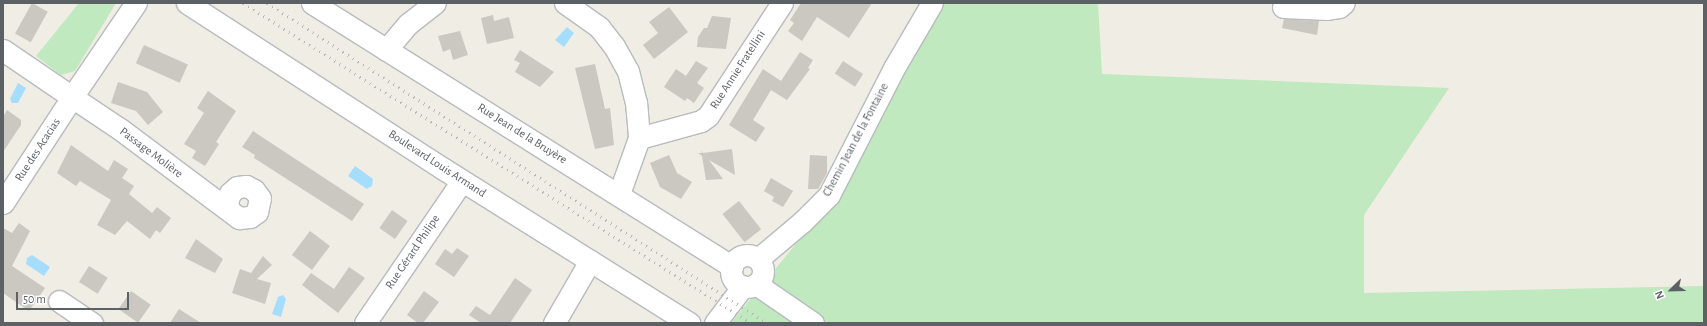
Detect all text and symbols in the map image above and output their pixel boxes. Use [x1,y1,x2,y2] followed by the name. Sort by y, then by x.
[707,28,769,112] street label: Rue Annie Fratellini
[820,81,892,199] street label: Chemin Jean de la Fontaine
[475,101,569,167] street label: Rue Jean de la Bruyère
[12,116,64,184] street label: Rue des Acacias
[117,125,185,181] street label: Passage Molière
[385,127,489,201] street label: Boulevard Louis Armand
[383,212,443,292] street label: Rue Gérard Philipe
[1651,270,1691,310] north arrow
[18,284,131,310] scale bar
[1653,289,1666,301] text: N
[23,293,46,305] text: 50 m

